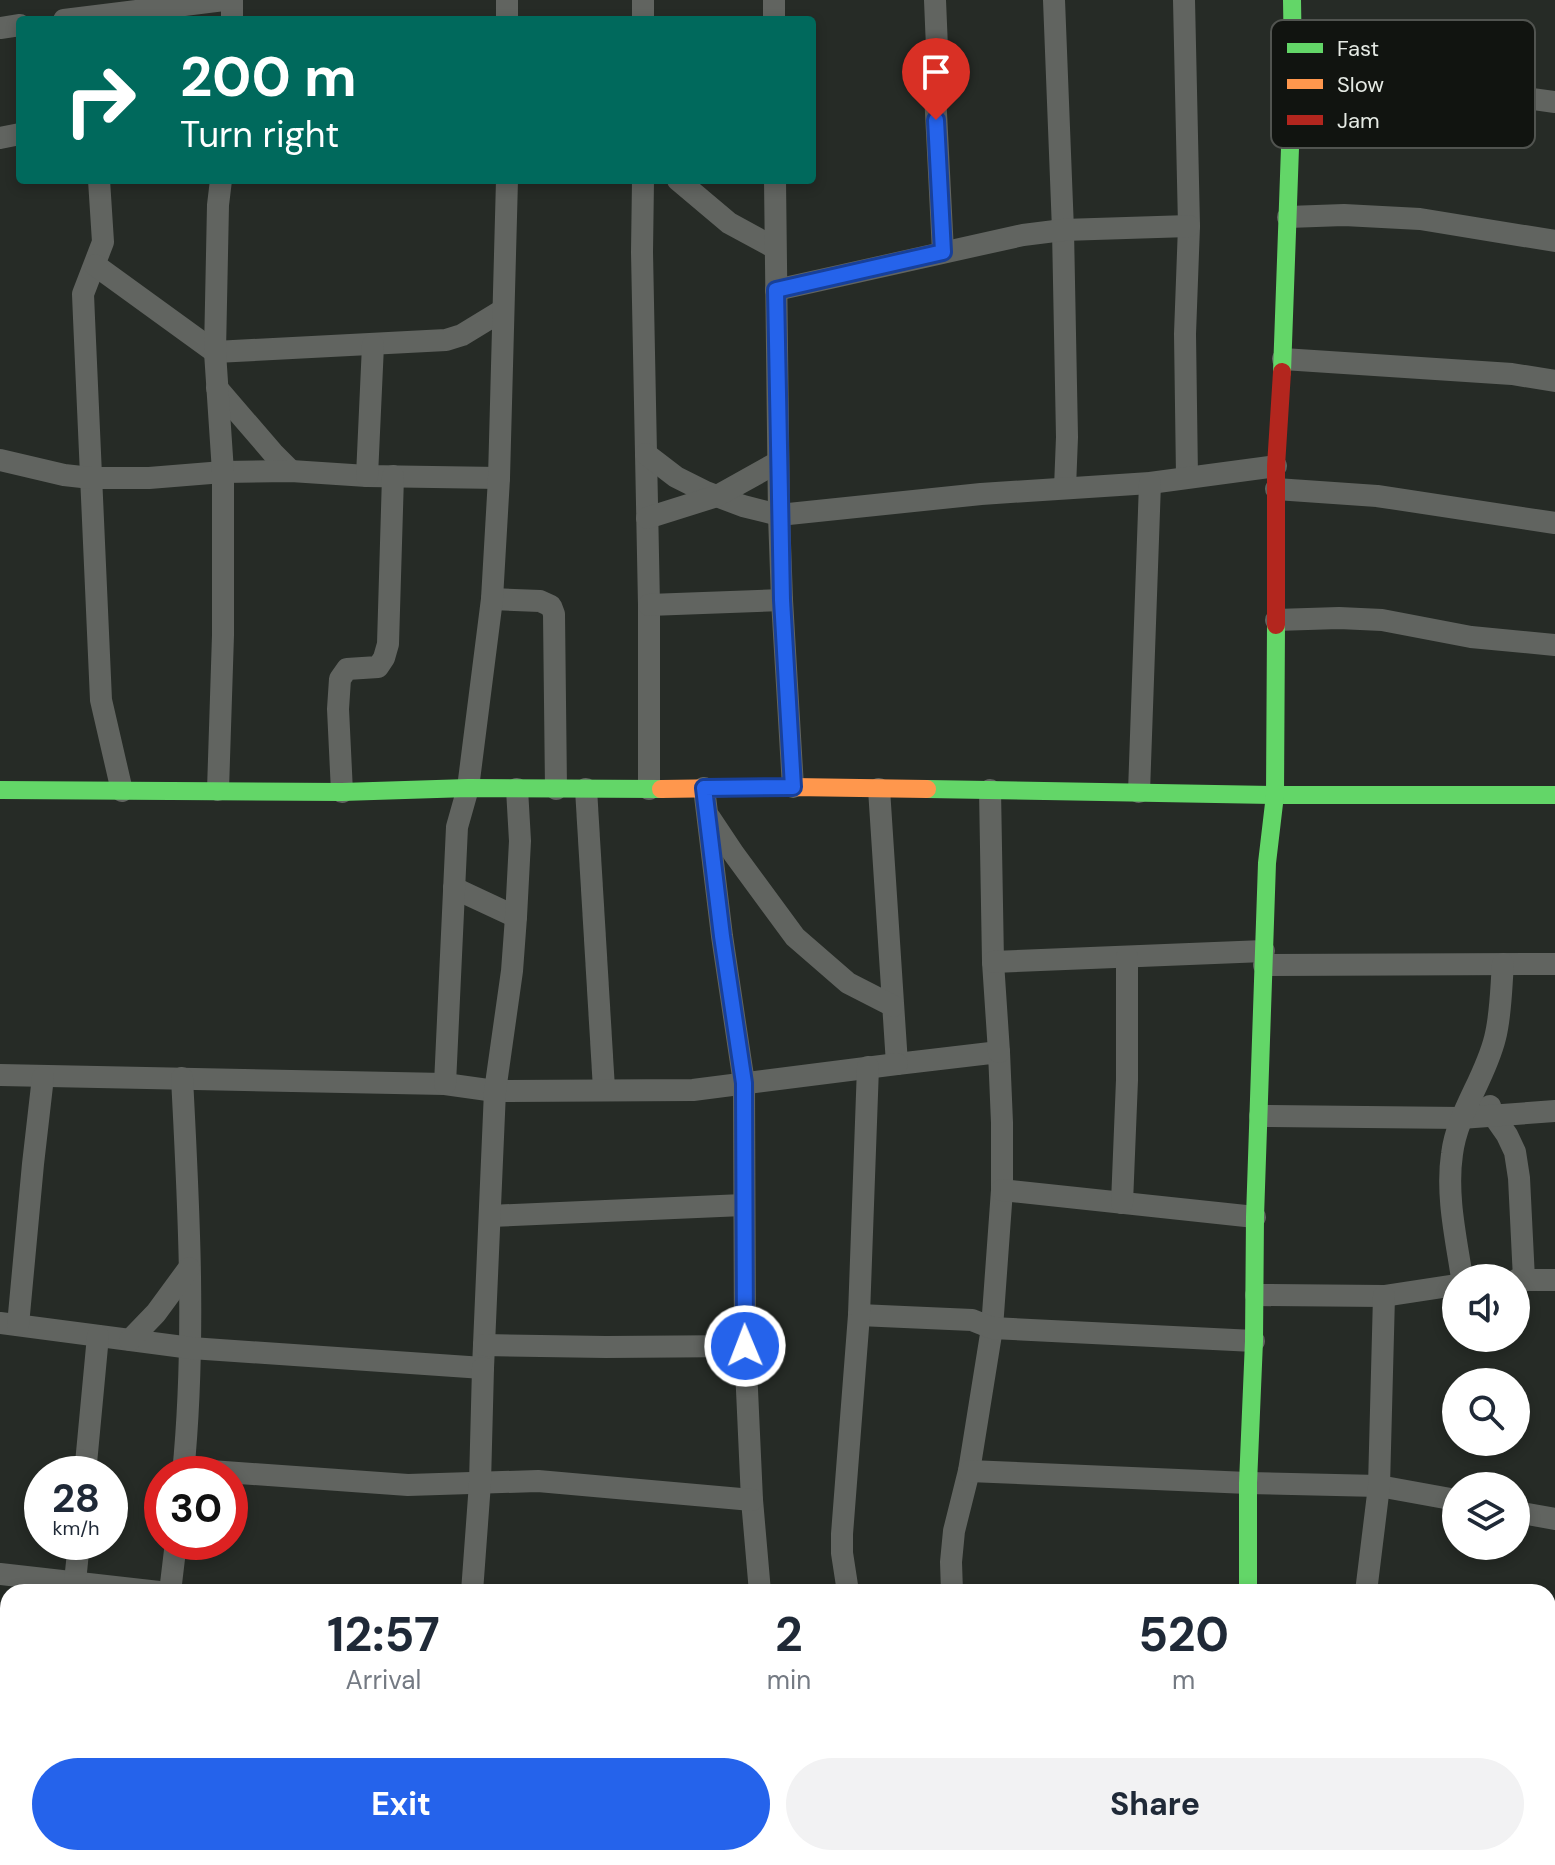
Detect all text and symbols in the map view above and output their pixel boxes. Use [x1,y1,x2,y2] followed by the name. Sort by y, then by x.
[1271,20,1535,148] legend
[1337,34,1379,63] text: Fast
[902,38,970,120] pin
[180,40,357,113] text: 200 m
[48,48,152,152] icon: right
[914,50,958,94] icon: arrive
[1337,70,1384,99] text: Slow
[1337,106,1380,135] text: Jam
[180,111,339,158] text: Turn right
[1442,1264,1530,1560] map controls
[1442,1264,1530,1352] button: sound
[703,1304,787,1388] position arrow
[1442,1368,1530,1456] button: search
[144,1456,248,1560] speed limit sign: 30
[52,1472,100,1524] text: 28
[1442,1472,1530,1560] button: layers
[52,1515,100,1541] text: km/h
[327,1603,440,1666] text: 12:57
[775,1603,803,1666] text: 2
[1138,1603,1229,1666] text: 520
[346,1663,421,1697] text: Arrival
[767,1663,811,1697] text: min
[1172,1663,1195,1697] text: m
[32,1758,770,1850] button: Exit
[786,1758,1524,1850] button: Share

